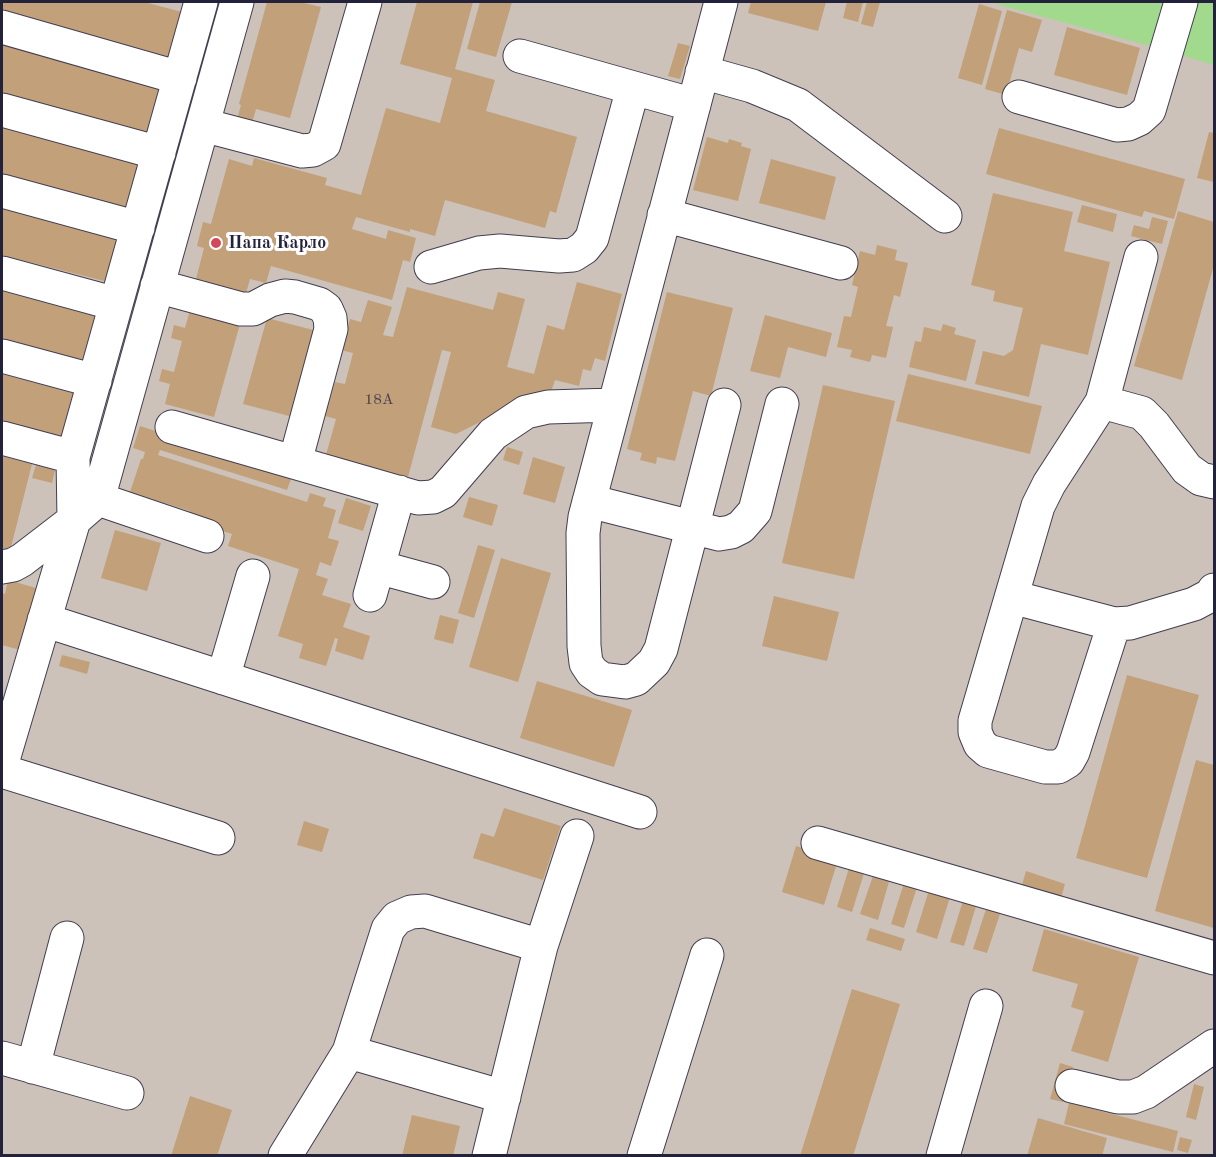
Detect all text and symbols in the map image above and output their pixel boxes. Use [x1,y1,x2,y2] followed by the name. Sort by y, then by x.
[228,232,326,254] place label: Папа Карло
[209,236,223,250] marker: Папа Карло
[365,391,393,409] house number: 18А

